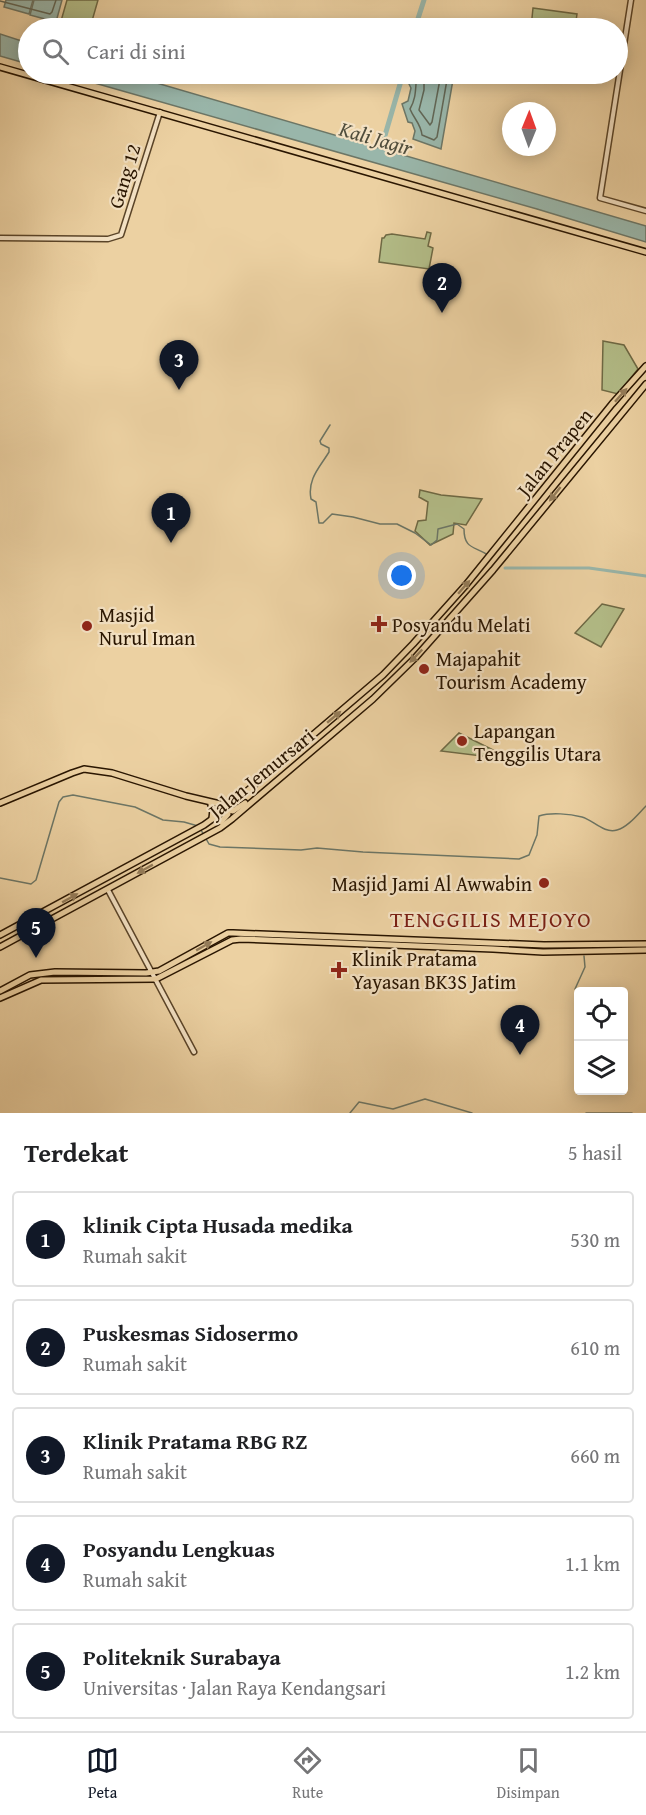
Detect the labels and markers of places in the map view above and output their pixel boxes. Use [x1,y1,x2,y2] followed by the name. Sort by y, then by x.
[422,264,462,313] pin: 2
[160,340,198,390] pin: 3
[152,494,190,543] pin: 1
[99,600,195,652] place label: Masjid Nurul Iman
[392,610,531,639] place label: Posyandu Melati
[370,615,388,633] marker: Posyandu Melati
[80,619,94,633] marker: Masjid Nurul Iman
[436,644,587,696] place label: Majapahit Tourism Academy
[417,662,431,676] marker: Majapahit Tourism Academy
[474,716,602,768] place label: Lapangan Tenggilis Utara
[455,734,469,748] marker: Lapangan Tenggilis Utara
[332,869,532,898] place label: Masjid Jami Al Awwabin
[537,876,551,890] marker: Masjid Jami Al Awwabin
[16,908,56,958] pin: 5
[352,944,517,996] place label: Klinik Pratama Yayasan BK3S Jatim
[330,961,348,979] marker: Klinik Pratama Yayasan BK3S Jatim
[500,1006,540,1055] pin: 4

